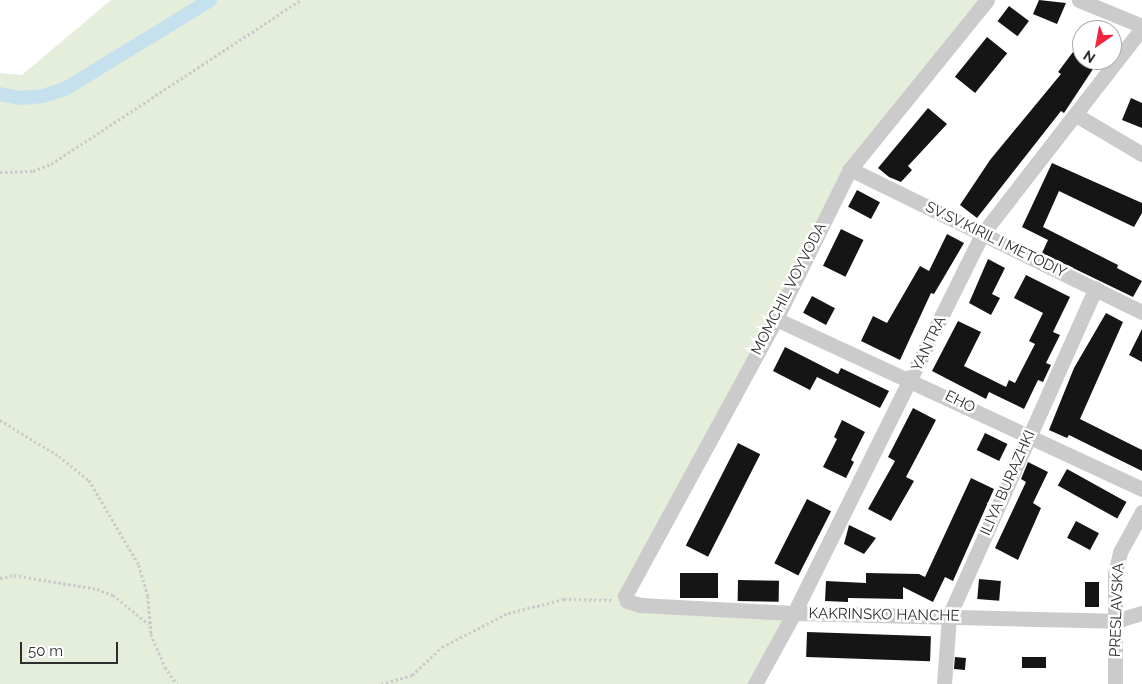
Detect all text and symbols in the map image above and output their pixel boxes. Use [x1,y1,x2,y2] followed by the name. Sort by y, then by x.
[1072,20,1122,70] north arrow
[1081,47,1098,66] text: N
[922,198,1070,282] street label: SV.SV.KIRIL I METODIY
[748,219,830,359] street label: MOMCHIL VOYVODA
[908,313,950,375] street label: YANTRA
[942,387,978,417] street label: EHO
[977,427,1039,539] street label: ILIYA BURAZHKI
[1106,563,1128,657] street label: PRESLAVSKA
[808,605,960,625] street label: KAKRINSKO HANCHE
[22,632,120,664] scale bar
[28,642,63,660] text: 50 m

